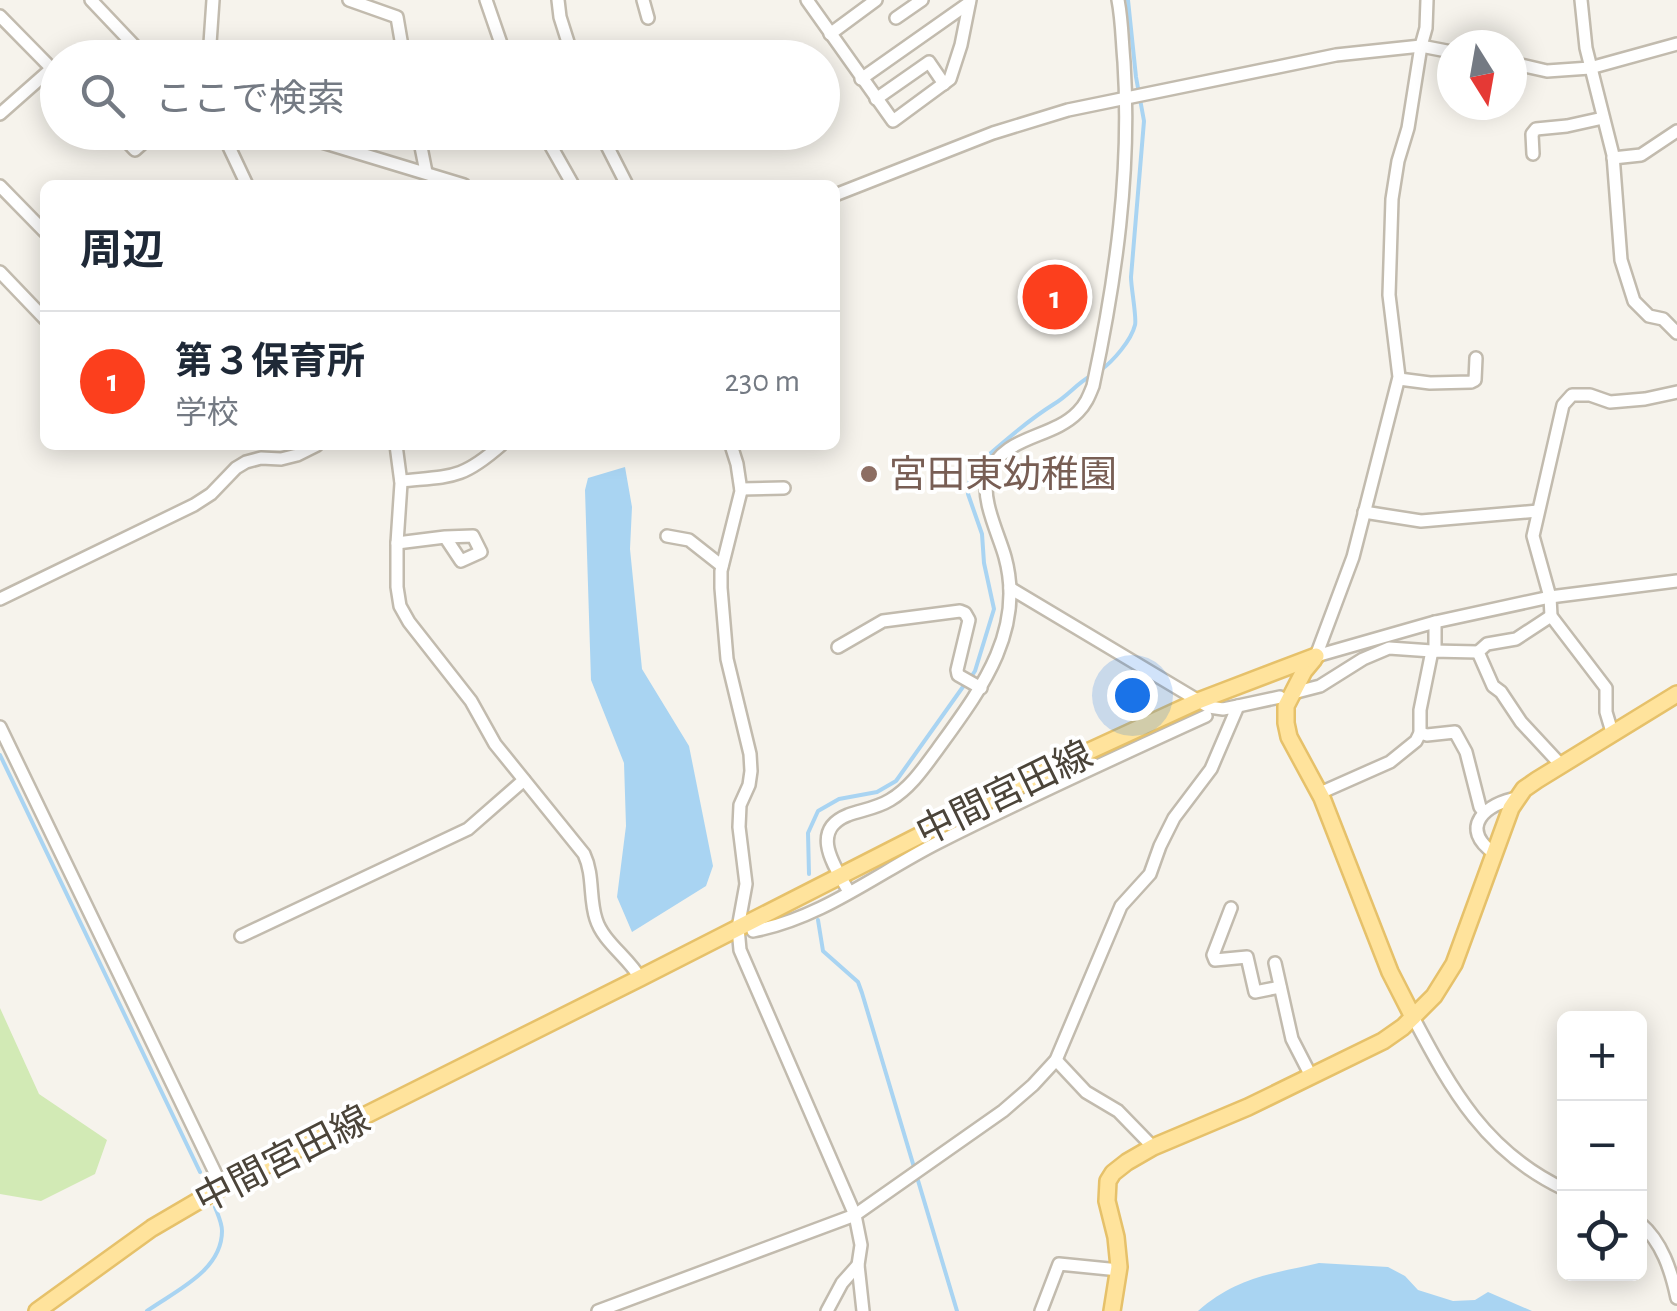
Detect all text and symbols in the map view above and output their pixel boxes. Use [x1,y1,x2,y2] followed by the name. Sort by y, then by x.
[1437,30,1527,120] north arrow
[40,40,840,150] search box
[75,68,130,123] icon: search
[155,81,345,119] text: ここで検索
[80,230,164,272] text: 周辺
[1022,260,1088,334] pin: 1
[175,344,365,382] text: 第３保育所
[107,365,118,397] text: 1
[724,365,800,397] text: 230 m
[175,397,239,429] text: 学校
[889,455,1117,495] place label: 宮田東幼稚園
[858,463,880,485] marker: 宮田東幼稚園
[1107,670,1158,721] your location
[910,734,1099,854] street label: 中間宮田線
[1557,1011,1647,1281] map controls
[1557,1011,1647,1101] button: +
[189,1099,376,1221] street label: 中間宮田線
[1557,1101,1647,1191] button: −
[1557,1191,1647,1281] button: locate

